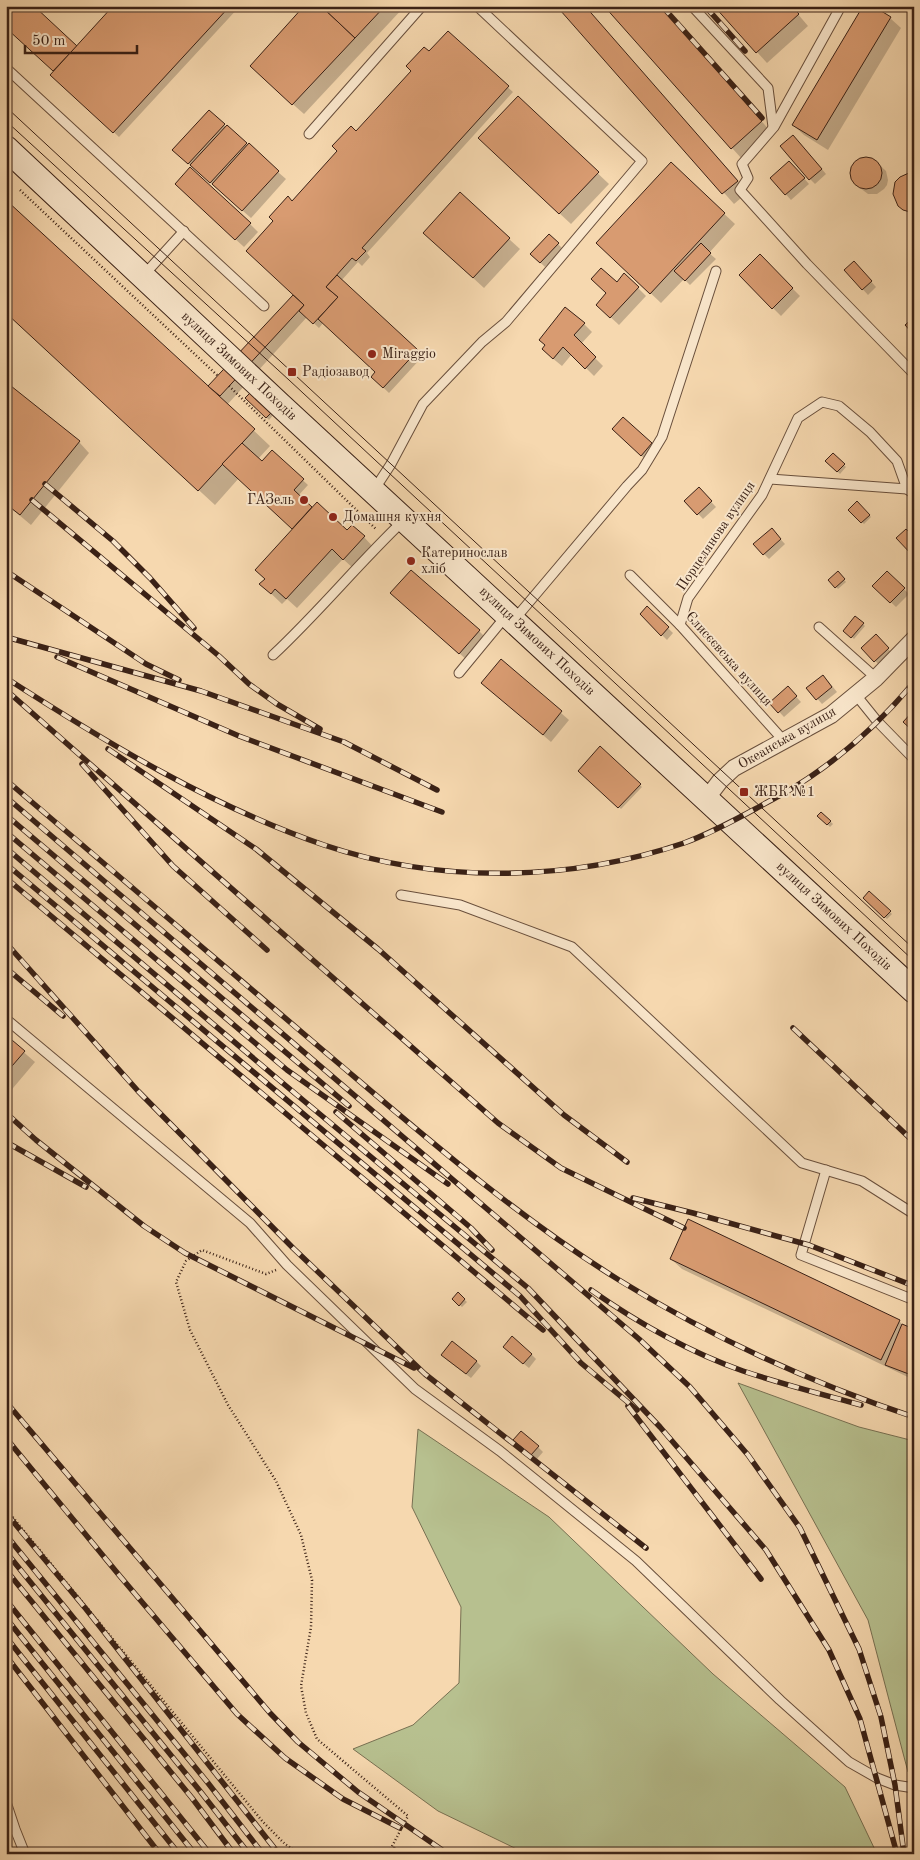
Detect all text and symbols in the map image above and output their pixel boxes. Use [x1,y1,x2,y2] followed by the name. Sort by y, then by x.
[25,22,138,54] scale bar
[32,34,66,49] text: 50 m
[179,309,300,423] street label: вулиця Зимових Походів
[382,347,436,361] place label: Miraggio
[366,348,378,360] marker: Miraggio
[302,365,369,379] place label: Радіозавод
[286,366,298,378] marker: Радіозавод
[674,479,758,593] street label: Порцелянова вулиця
[247,493,294,507] place label: ГАЗель
[298,494,310,506] marker: ГАЗель
[343,510,442,524] place label: Домашня кухня
[327,511,339,523] marker: Домашня кухня
[421,546,508,576] place label: Катеринослав хліб
[405,555,417,567] marker: Катеринослав хліб
[477,584,598,698] street label: вулиця Зимових Походів
[683,609,775,709] street label: Єлисєєвська вулиця
[736,704,838,772] street label: Океанська вулиця
[754,785,815,799] place label: ЖБК №1
[738,786,750,798] marker: ЖБК №1
[774,859,895,973] street label: вулиця Зимових Походів

